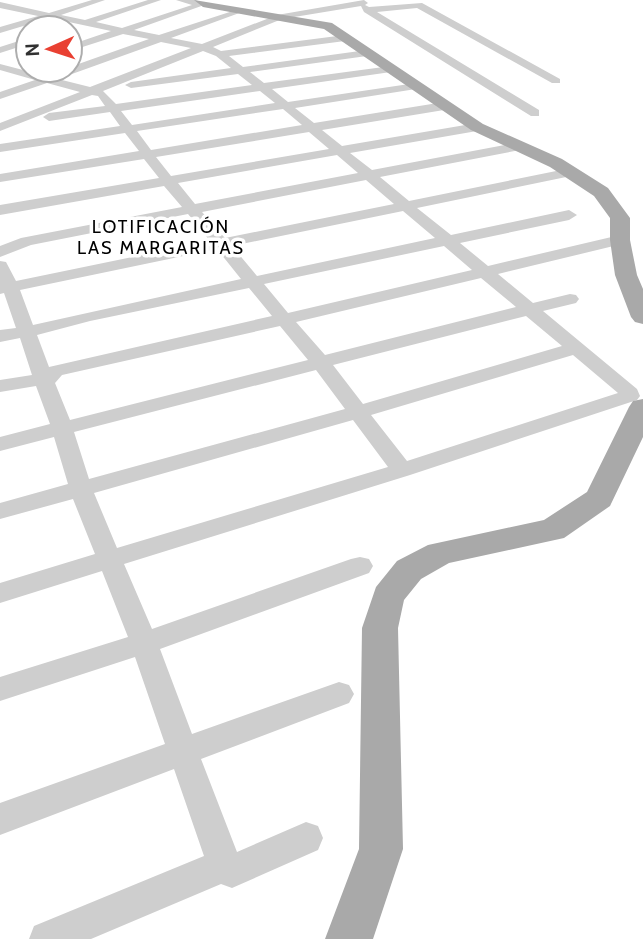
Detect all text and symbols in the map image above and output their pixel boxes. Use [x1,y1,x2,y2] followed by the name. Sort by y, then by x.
[14,14,84,84] north arrow
[21,43,44,57] text: N
[77,216,245,259] district label: LOTIFICACIÓN LAS MARGARITAS

